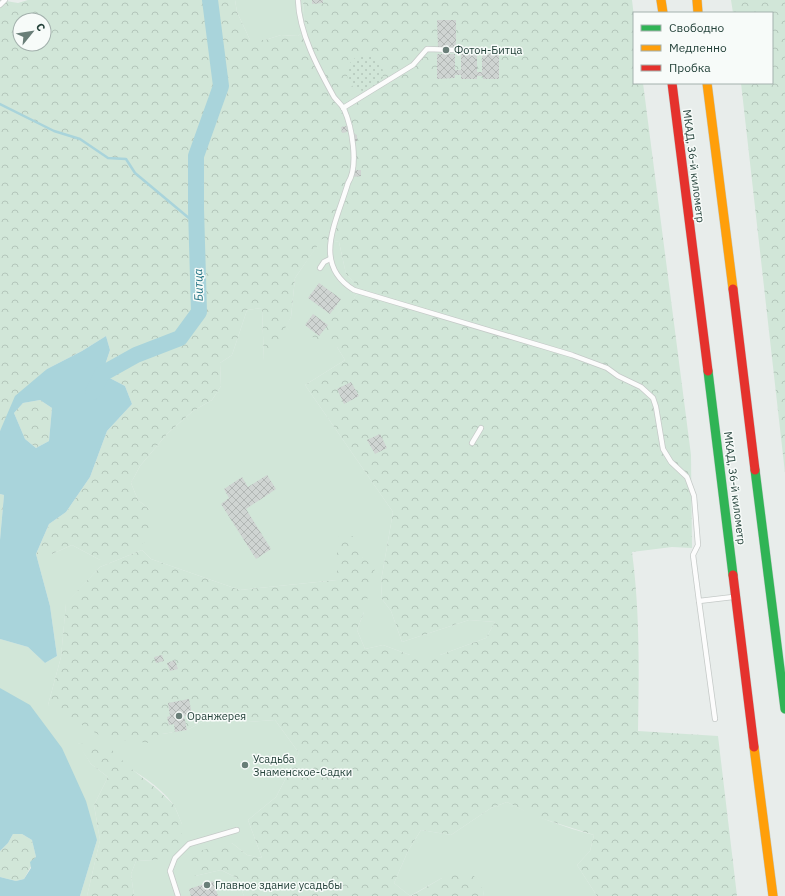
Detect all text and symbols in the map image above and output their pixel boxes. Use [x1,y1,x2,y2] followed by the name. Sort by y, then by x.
[12,12,52,52] north arrow
[633,12,773,84] legend
[33,20,49,34] text: С
[669,20,725,35] text: Свободно
[669,40,727,55] text: Медленно
[454,43,523,57] place label: Фотон-Битца
[441,45,451,55] marker: Фотон-Битца
[669,60,711,75] text: Пробка
[680,109,708,223] street label: МКАД, 36-й километр
[190,268,206,302] water label: Битца
[721,431,749,545] street label: МКАД, 36-й километр
[187,709,246,723] place label: Оранжерея
[174,711,184,721] marker: Оранжерея
[253,752,352,779] place label: Усадьба Знаменское-Садки
[240,760,250,770] marker: Усадьба Знаменское-Садки
[215,878,342,892] place label: Главное здание усадьбы
[202,880,212,890] marker: Главное здание усадьбы

